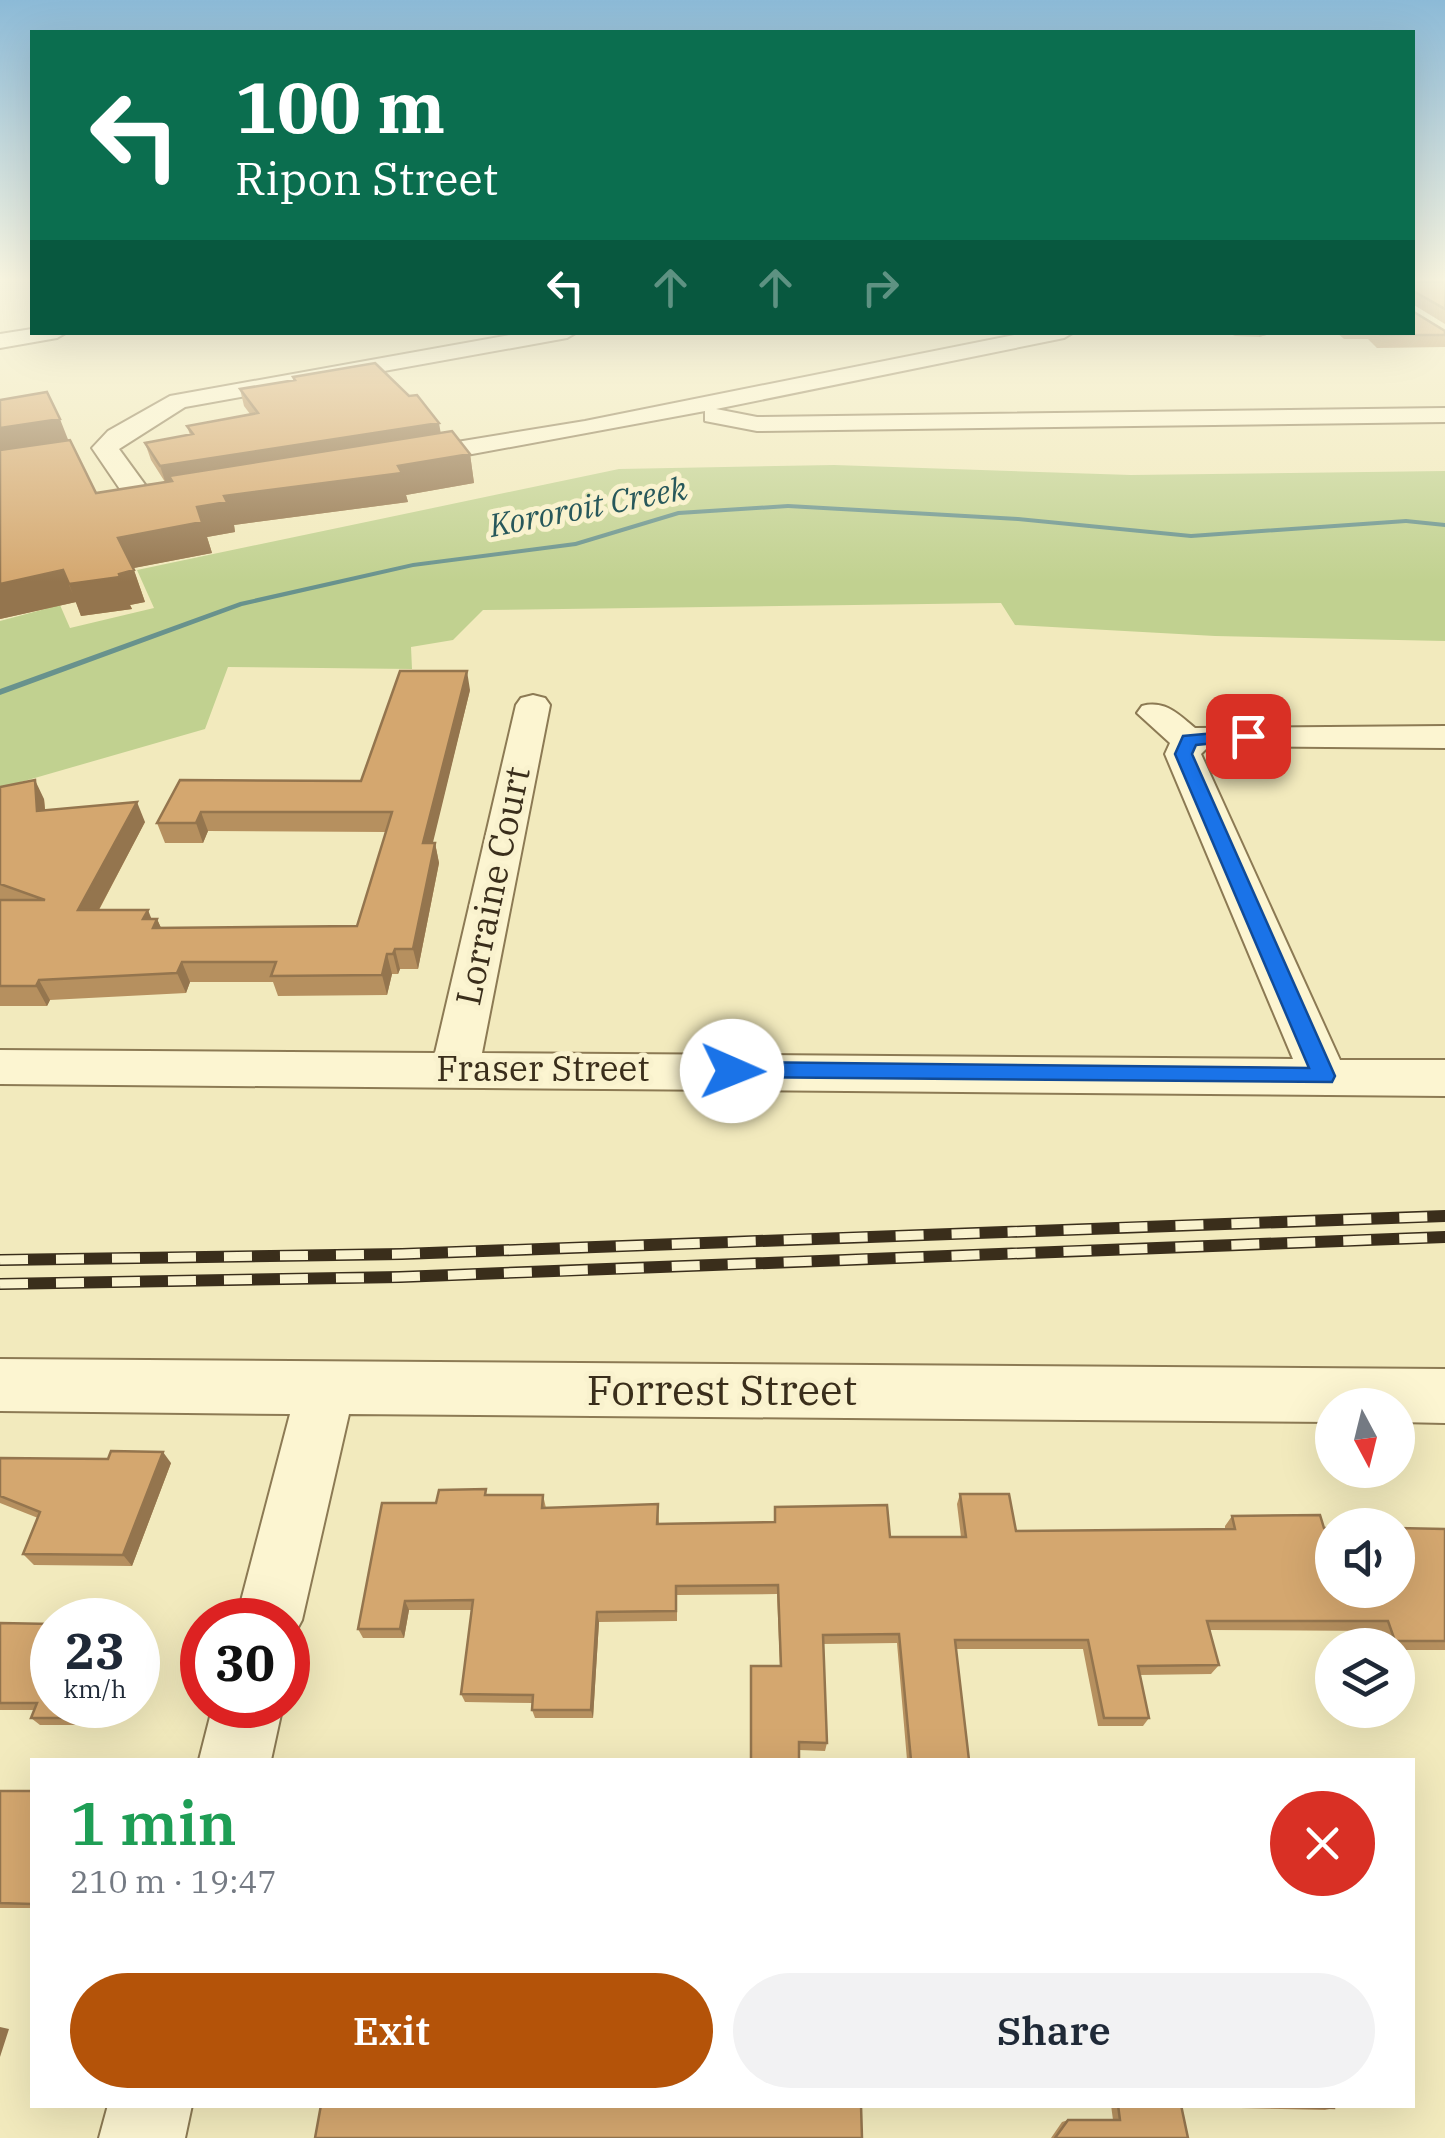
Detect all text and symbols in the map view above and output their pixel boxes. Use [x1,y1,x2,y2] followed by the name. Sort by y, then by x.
[235,61,445,152] text: 100 m
[70,70,200,200] icon: left
[235,149,498,207] text: Ripon Street
[538,260,593,315] icon: left
[643,260,698,315] icon: ahead
[748,260,803,315] icon: ahead
[853,260,908,315] icon: right
[484,466,690,546] water label: Kororoit Creek
[1206,694,1291,779] pin
[1221,709,1276,764] icon: arrive
[444,762,540,1009] street label: Lorraine Court
[680,1019,784,1123] position arrow
[436,1045,650,1091] street label: Fraser Street
[587,1362,857,1417] street label: Forrest Street
[1315,1388,1415,1488] north arrow
[1315,1388,1415,1728] map controls
[1315,1508,1415,1608] button: sound
[180,1598,310,1728] speed limit sign: 30
[65,1618,125,1683] text: 23
[1315,1628,1415,1728] button: layers
[63,1672,127,1705] text: km/h
[70,1783,237,1862] text: 1 min
[1270,1791,1375,1896] button: close
[70,1860,277,1902] text: 210 m · 19:47
[70,1973,713,2088] button: Exit
[733,1973,1375,2088] button: Share

